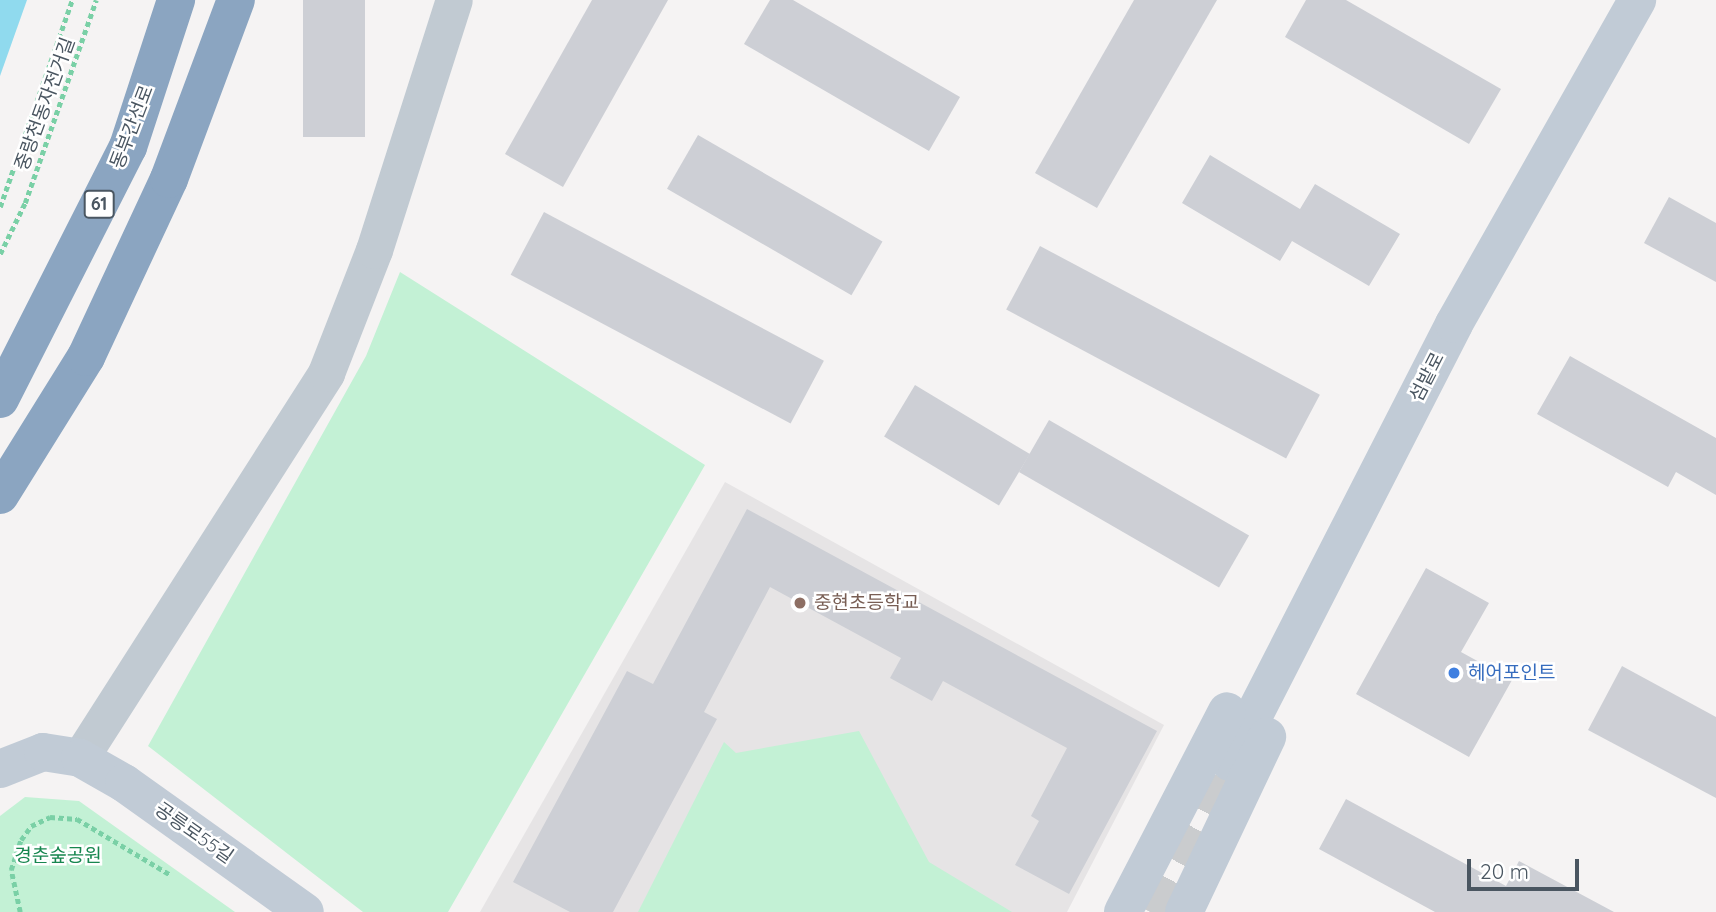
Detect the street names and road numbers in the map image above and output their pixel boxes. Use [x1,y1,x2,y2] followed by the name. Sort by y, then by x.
[10,34,80,174] street label: 중랑천동자전거길
[106,82,158,172] street label: 동부간선로
[83,190,115,218] road number: 61
[1405,348,1449,406] street label: 섬밭로
[150,798,238,868] street label: 공릉로55길

